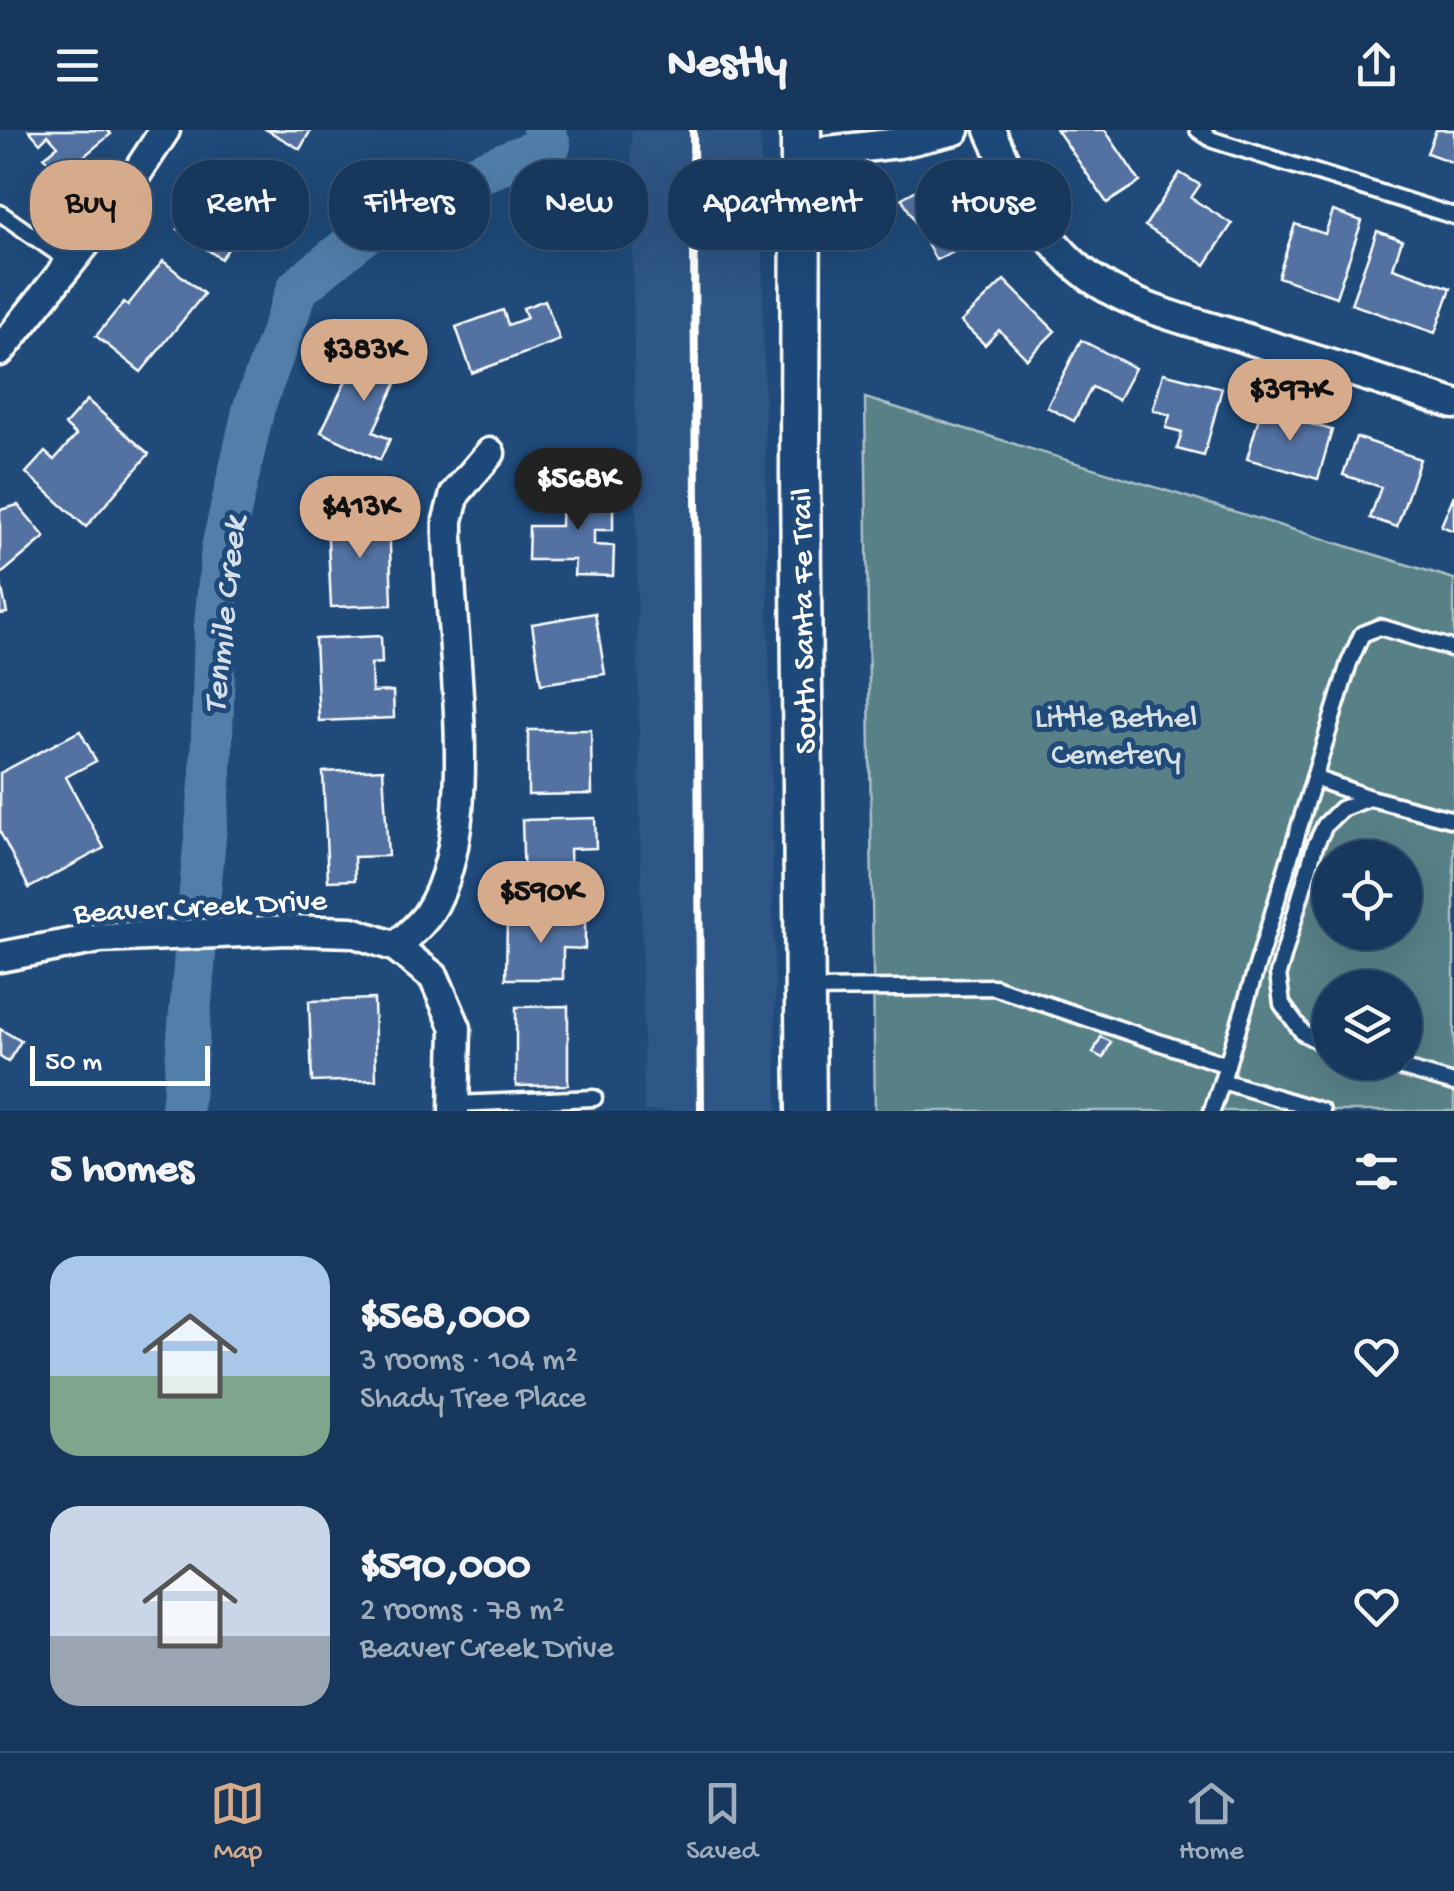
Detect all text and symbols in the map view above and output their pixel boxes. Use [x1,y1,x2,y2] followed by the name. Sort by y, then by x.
[50,38,105,93] icon: menu
[1349,38,1404,93] icon: share
[667,39,787,92] text: Nestly
[30,160,152,250] chip: Buy
[172,160,309,250] chip: Rent
[329,160,490,250] chip: Filters
[510,160,648,250] chip: New
[668,160,896,250] chip: Apartment
[916,160,1071,250] chip: House
[294,319,434,404] pin: $383K
[323,332,405,370] text: $383K
[1220,359,1360,444] pin: $397K
[1249,372,1331,410] text: $397K
[508,448,648,533] pin: $568K
[537,461,619,499] text: $568K
[290,476,430,561] pin: $413K
[785,487,827,754] street label: South Santa Fe Trail
[322,489,398,527] text: $413K
[197,512,259,716] water label: Tenmile Creek
[1035,701,1197,776] park label: Little Bethel Cemetery
[1312,840,1422,1080] map controls
[1312,840,1422,950] button: locate
[471,861,611,946] pin: $590K
[499,874,583,912] text: $590K
[72,883,328,935] street label: Beaver Creek Drive
[1312,970,1422,1080] button: layers
[30,1041,210,1086] scale bar
[45,1047,102,1080] text: 50 m
[1349,1144,1404,1199] icon: filters
[50,1147,193,1196] text: 5 homes
[360,1294,530,1343] text: $568,000
[130,1296,250,1416] icon: home
[1349,1329,1404,1384] icon: heart
[360,1343,578,1381] text: 3 rooms · 104 m²
[360,1381,586,1419] text: Shady Tree Place
[360,1544,531,1593] text: $590,000
[130,1546,250,1666] icon: home
[1349,1579,1404,1634] icon: heart
[360,1593,565,1631] text: 2 rooms · 78 m²
[360,1631,613,1669] text: Beaver Creek Drive
[210,1776,265,1869] tab: Map
[686,1776,758,1869] tab: Saved
[1179,1776,1244,1869] tab: Home

